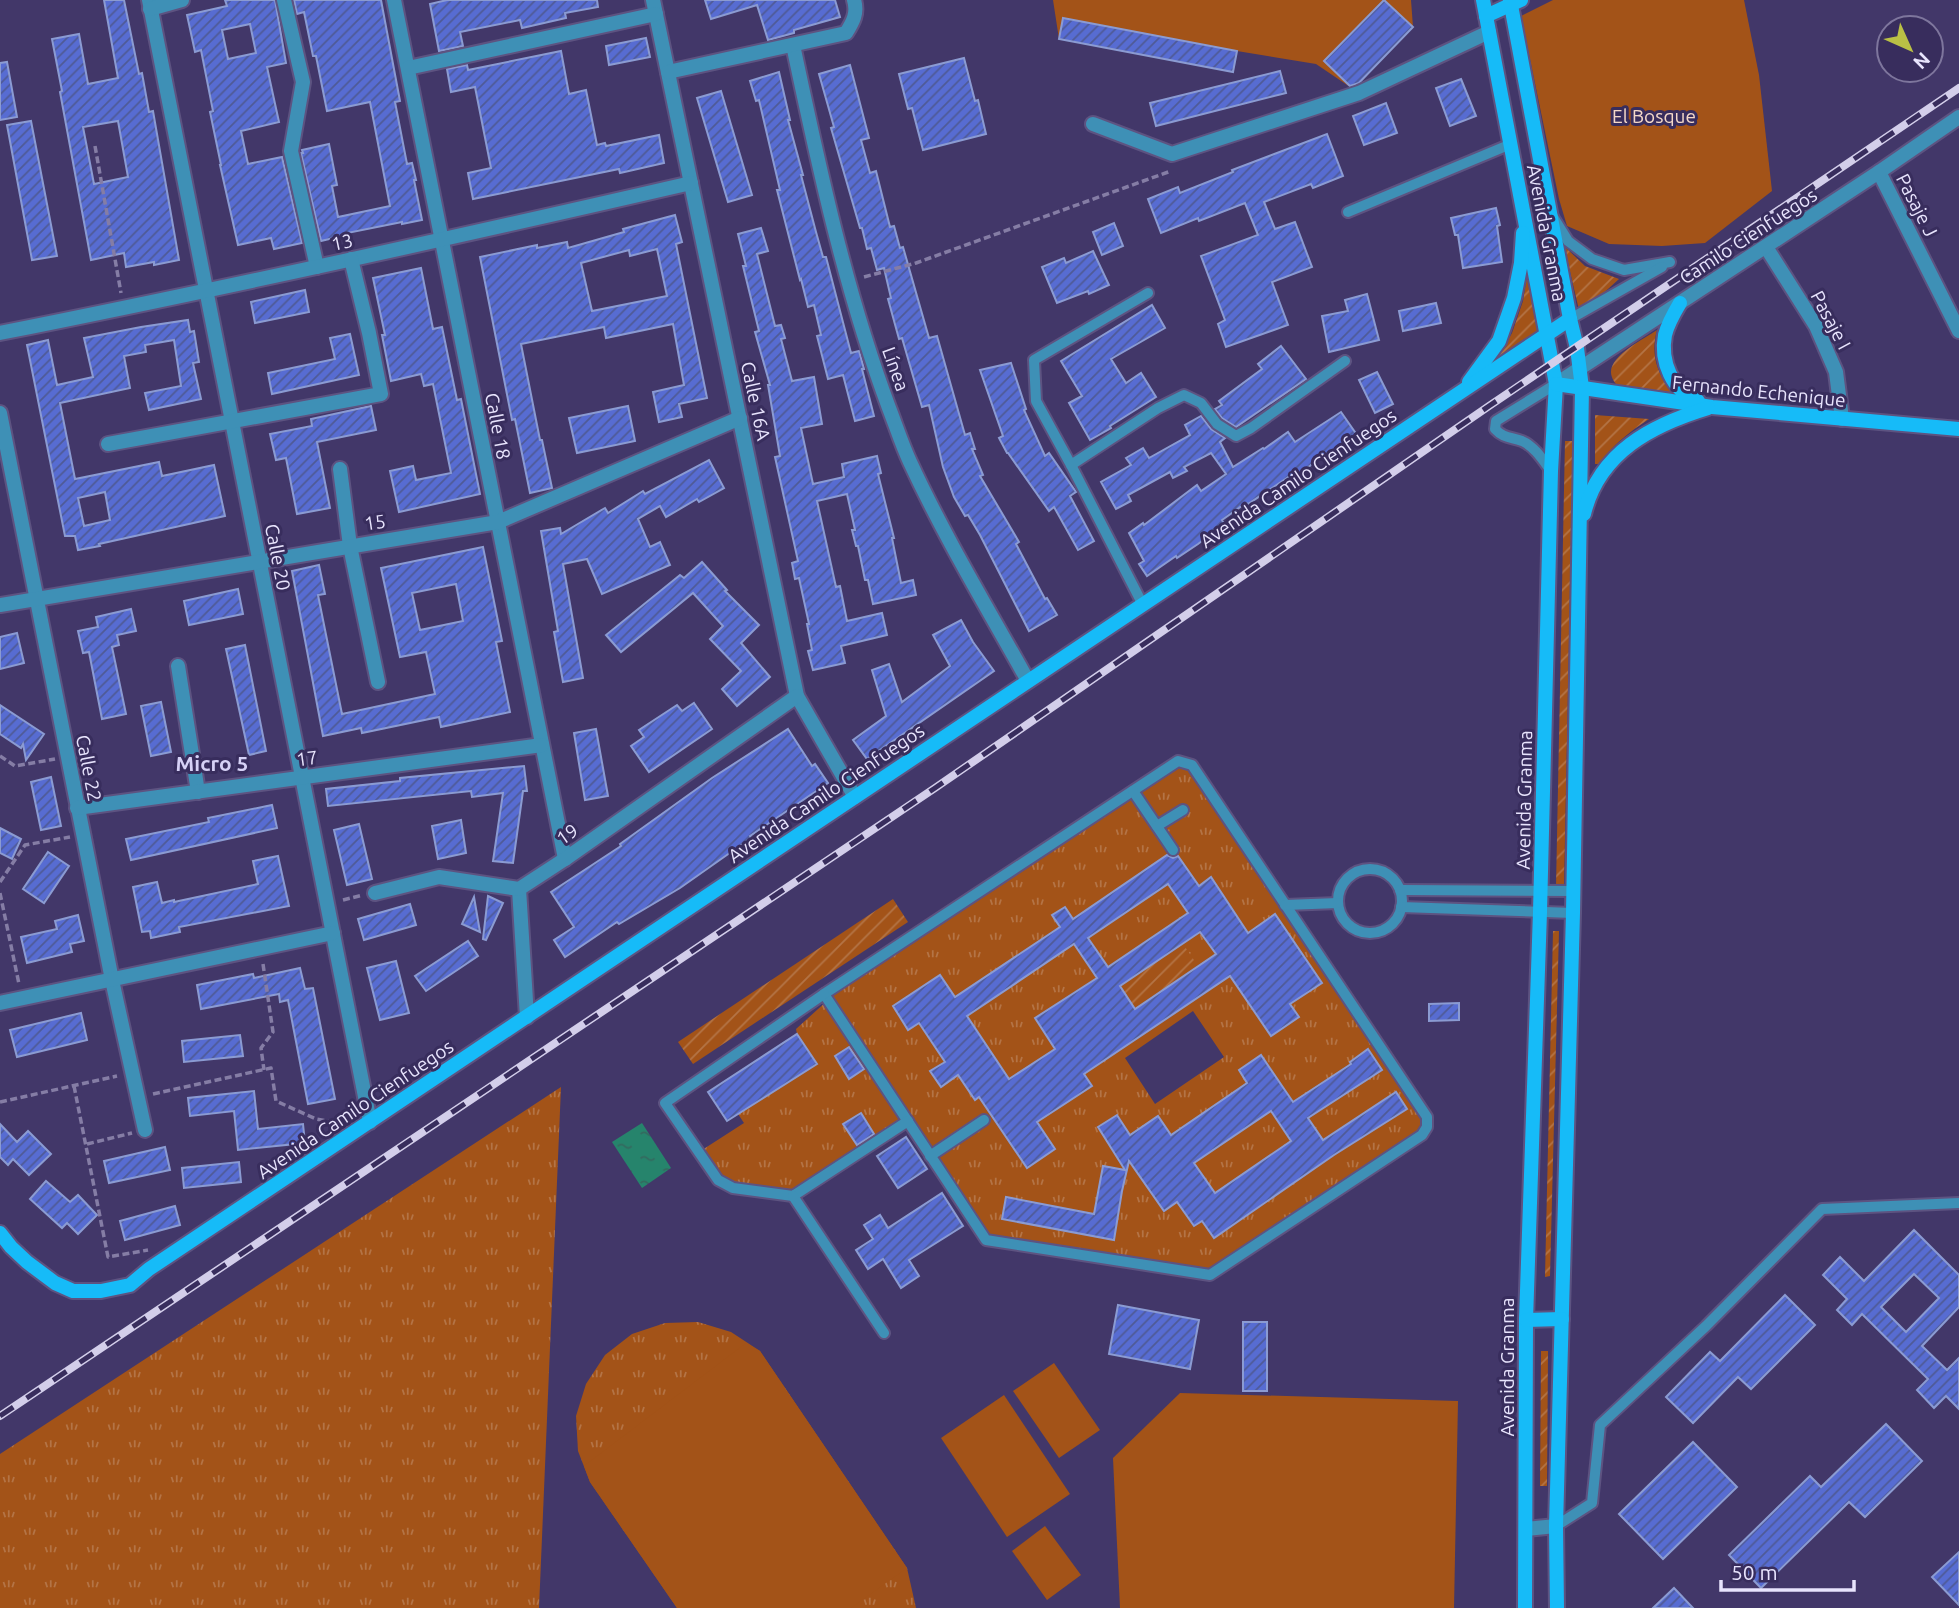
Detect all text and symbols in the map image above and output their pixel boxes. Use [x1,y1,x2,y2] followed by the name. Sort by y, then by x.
[1875,14,1945,84] north arrow
[1909,48,1935,74] text: N
[1612,105,1696,127] park label: El Bosque
[1523,163,1571,303] street label: Avenida Granma
[1892,170,1942,240] street label: Pasaje J
[1675,183,1821,289] street label: Camilo Cienfuegos
[329,229,355,255] street label: 13
[1806,287,1856,353] street label: Pasaje I
[878,344,914,394] street label: Línea
[737,360,775,443] street label: Calle 16A
[1671,371,1847,411] street label: Fernando Echenique
[481,391,515,461] street label: Calle 18
[1196,404,1400,552] street label: Avenida Camilo Cienfuegos
[363,509,387,535] street label: 15
[261,522,295,592] street label: Calle 20
[724,719,928,867] street label: Avenida Camilo Cienfuegos
[1512,730,1536,870] street label: Avenida Granma
[72,733,106,803] street label: Calle 22
[295,746,319,770] street label: 17
[176,751,248,775] district label: Micro 5
[552,819,582,849] street label: 19
[253,1035,457,1183] street label: Avenida Camilo Cienfuegos
[1496,1297,1518,1437] street label: Avenida Granma
[1721,1548,1854,1592] scale bar
[1731,1560,1778,1584] text: 50 m

